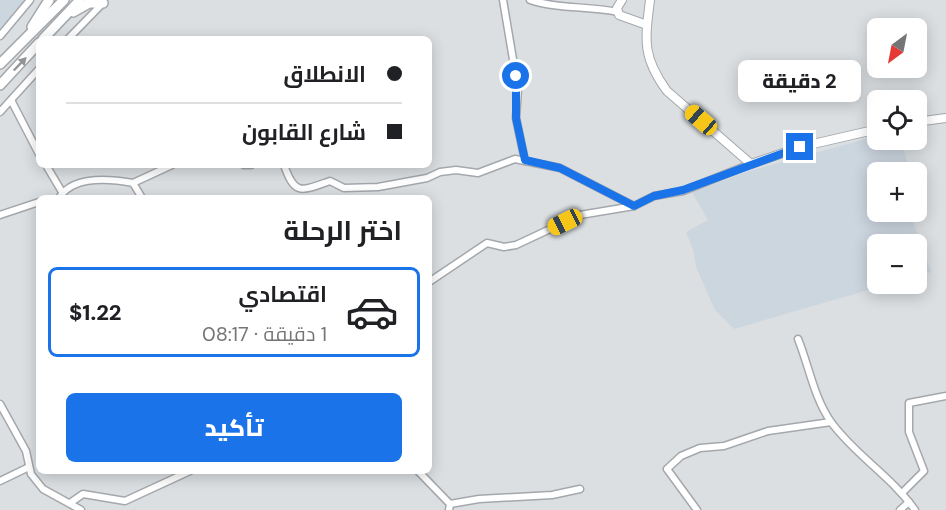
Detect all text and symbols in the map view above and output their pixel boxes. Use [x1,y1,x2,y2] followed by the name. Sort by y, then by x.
[867,18,927,78] north arrow
[867,18,927,294] map controls
[12,57,26,71] one-way arrow
[283,60,366,89] text: الانطلاق
[738,60,862,102] callout: 2 دقيقة
[502,62,529,89] route start
[762,68,837,94] text: 2 دقيقة
[867,90,927,150] button: locate
[682,101,720,139] car
[242,118,366,147] text: شارع القابون
[786,133,813,160] route end
[867,162,927,222] button: +
[545,206,585,238] car
[283,213,402,248] text: اختر الرحلة
[867,234,927,294] button: −
[238,280,327,309] text: اقتصادي
[345,285,399,339] icon: car
[69,298,122,327] text: $1.22
[202,321,327,347] text: 1 دقيقة · 08:17
[66,393,402,462] button: تأكيد

